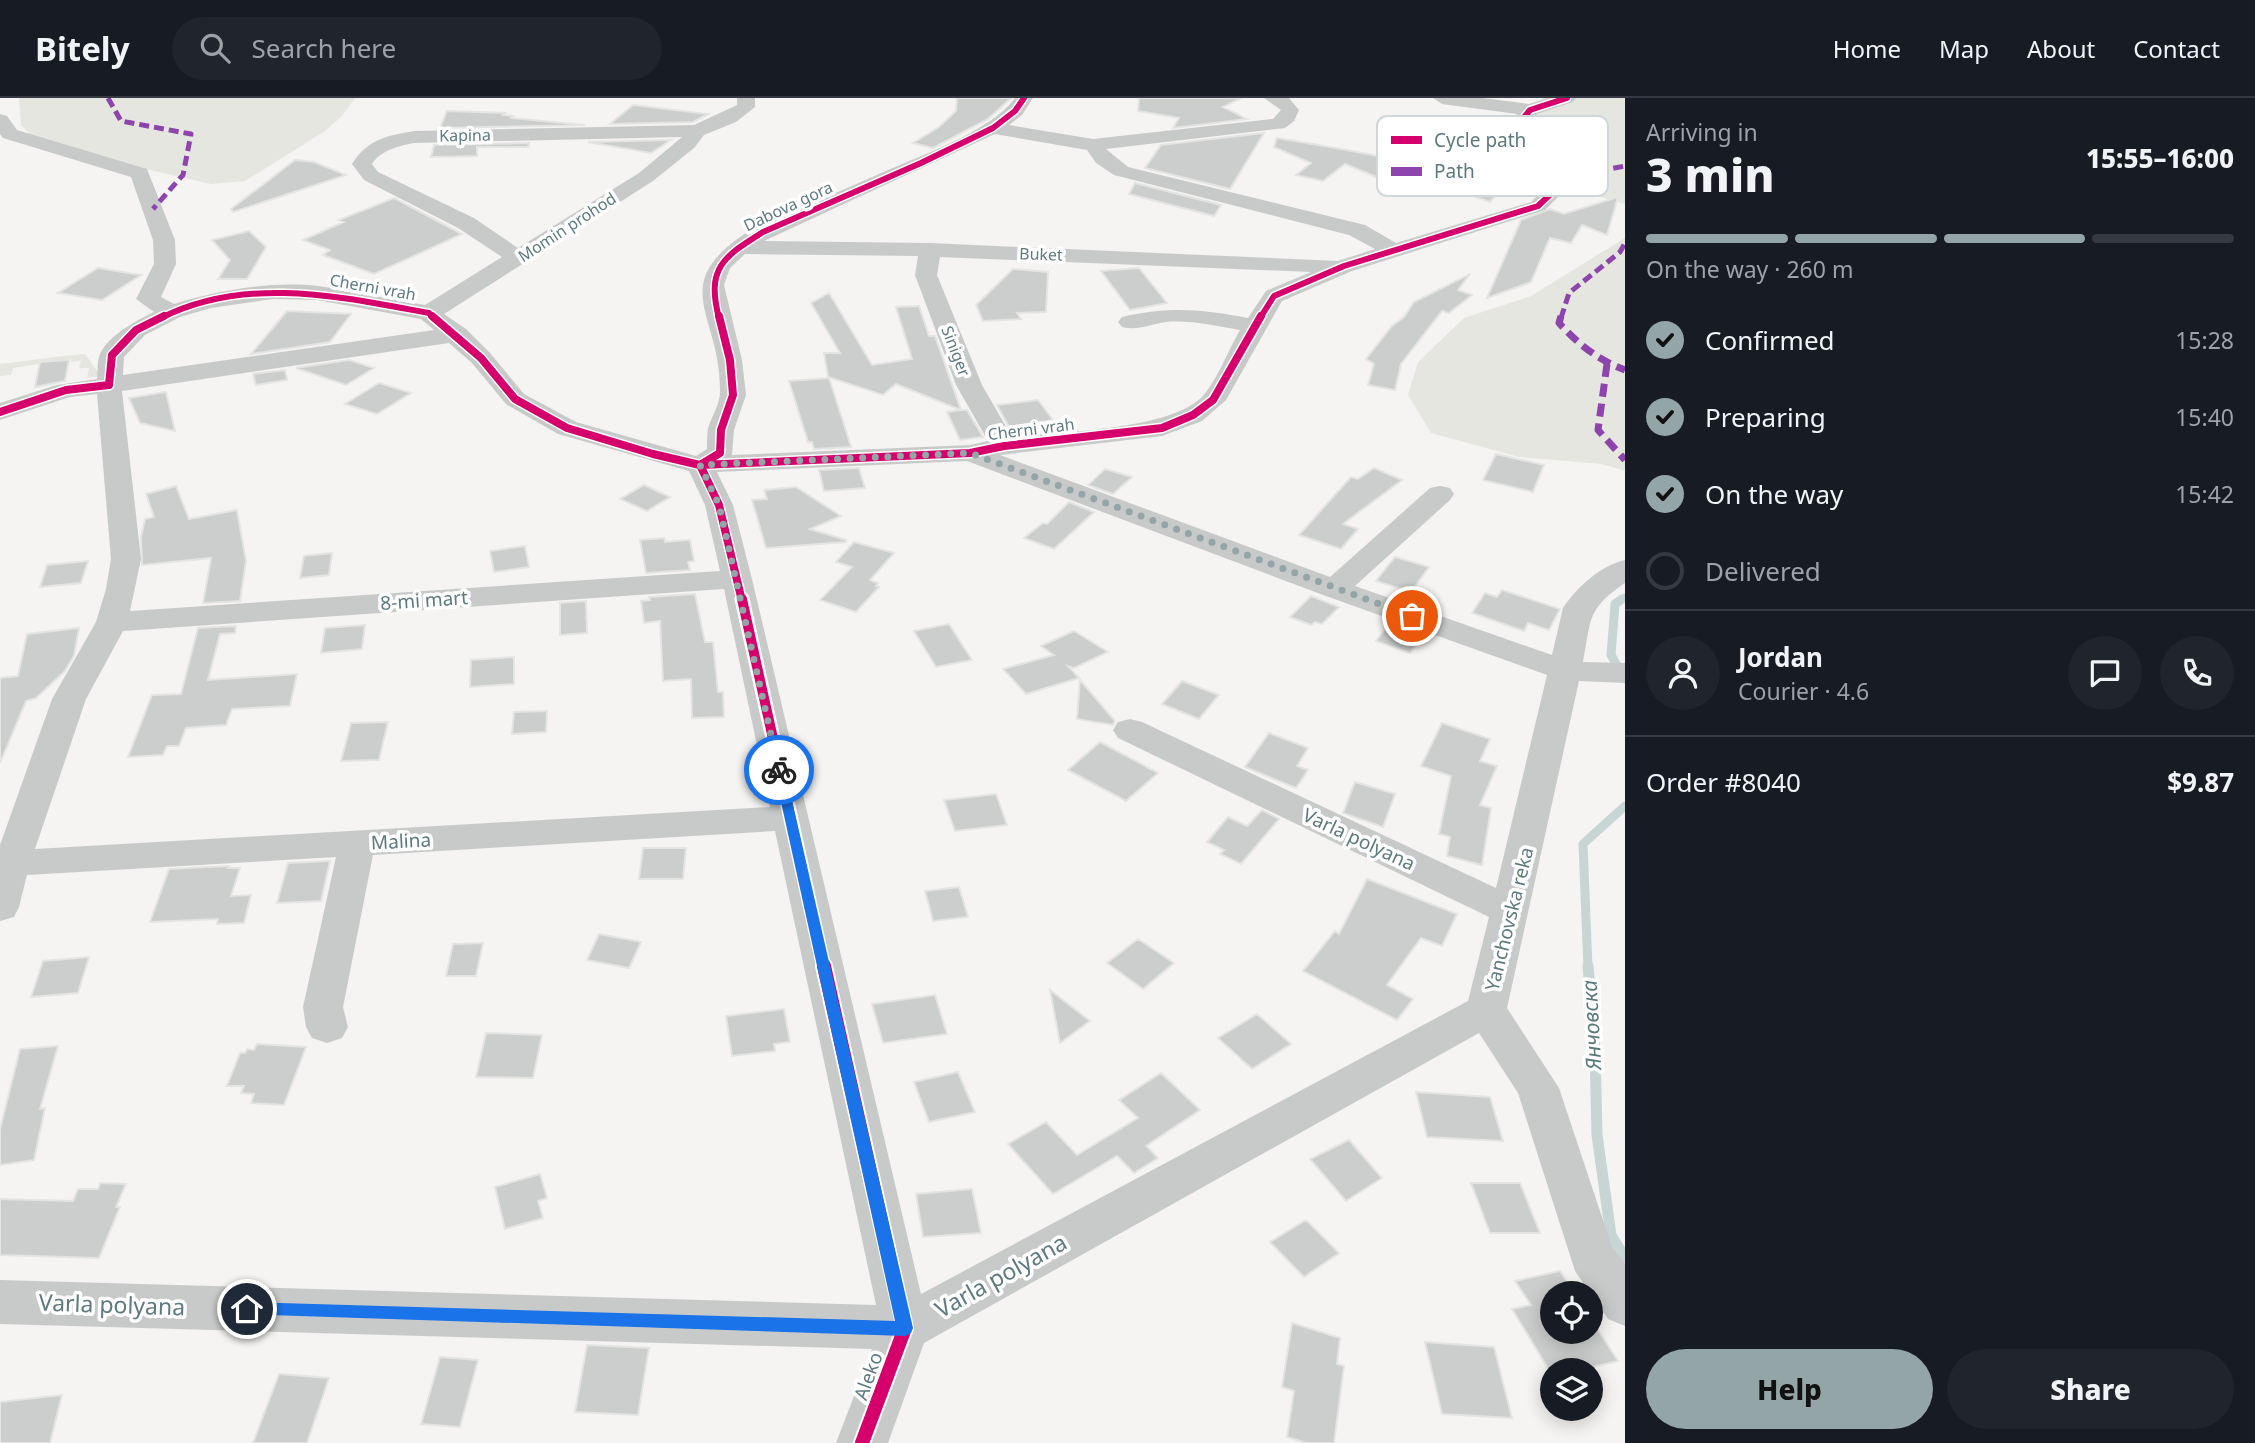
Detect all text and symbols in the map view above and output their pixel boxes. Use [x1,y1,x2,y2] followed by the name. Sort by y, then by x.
[172,17,662,80] search box
[35,26,130,71] text: Bitely
[196,29,234,67] icon: search
[252,30,396,66] text: Search here
[1833,32,1901,65] text: Home
[1939,32,1989,65] text: Map
[2027,32,2095,65] text: About
[2133,32,2220,65] text: Contact
[1377,116,1608,196] legend
[1646,116,1758,148] text: Arriving in
[439,124,491,146] street label: Kapina
[1434,127,1526,153] text: Cycle path
[2086,140,2234,176] text: 15:55–16:00
[1646,143,1775,205] text: 3 min
[1434,158,1475,184] text: Path
[740,176,836,236] street label: Dabova gora
[514,187,620,267] street label: Momin prohod
[1019,242,1063,266] street label: Buket
[1646,253,1853,285] text: On the way · 260 m
[328,269,418,305] street label: Cherni vrah
[1646,321,1684,359] icon: check
[1705,322,1835,358] text: Confirmed
[936,323,976,380] street label: Siniger
[2175,324,2234,356] text: 15:28
[1646,398,1684,436] icon: check
[1705,399,1826,435] text: Preparing
[2175,401,2234,433] text: 15:40
[986,413,1076,445] street label: Cherni vrah
[1646,475,1684,513] icon: check
[1705,476,1843,512] text: On the way
[2175,478,2234,510] text: 15:42
[1705,553,1821,589] text: Delivered
[379,584,469,616] street label: 8-mi mart
[1382,586,1442,646] pin
[1393,597,1431,635] icon: bag
[1646,636,1720,710] button: person
[2068,636,2142,710] button: chat
[2160,636,2234,710] button: phone
[1738,639,1823,675] text: Jordan
[1738,675,1869,707] text: Courier · 4.6
[744,735,814,805] courier
[760,751,798,789] icon: bike
[1646,764,1801,800] text: Order #8040
[2167,764,2234,800] text: $9.87
[1299,802,1419,876] street label: Varla polyana
[370,826,432,856] street label: Malina
[1479,844,1539,994] street label: Yanchovska reka
[1575,979,1607,1072] water label: Янчовска
[929,1226,1072,1325] street label: Varla polyana
[217,1279,277,1339] pin
[1540,1281,1603,1421] map controls
[1540,1281,1603,1344] button: locate
[38,1285,186,1323] street label: Varla polyana
[228,1290,266,1328] icon: home
[847,1348,889,1404] street label: Aleko
[1646,1349,1933,1429] button: Help
[1947,1349,2234,1429] button: Share
[1540,1358,1603,1421] button: layers

